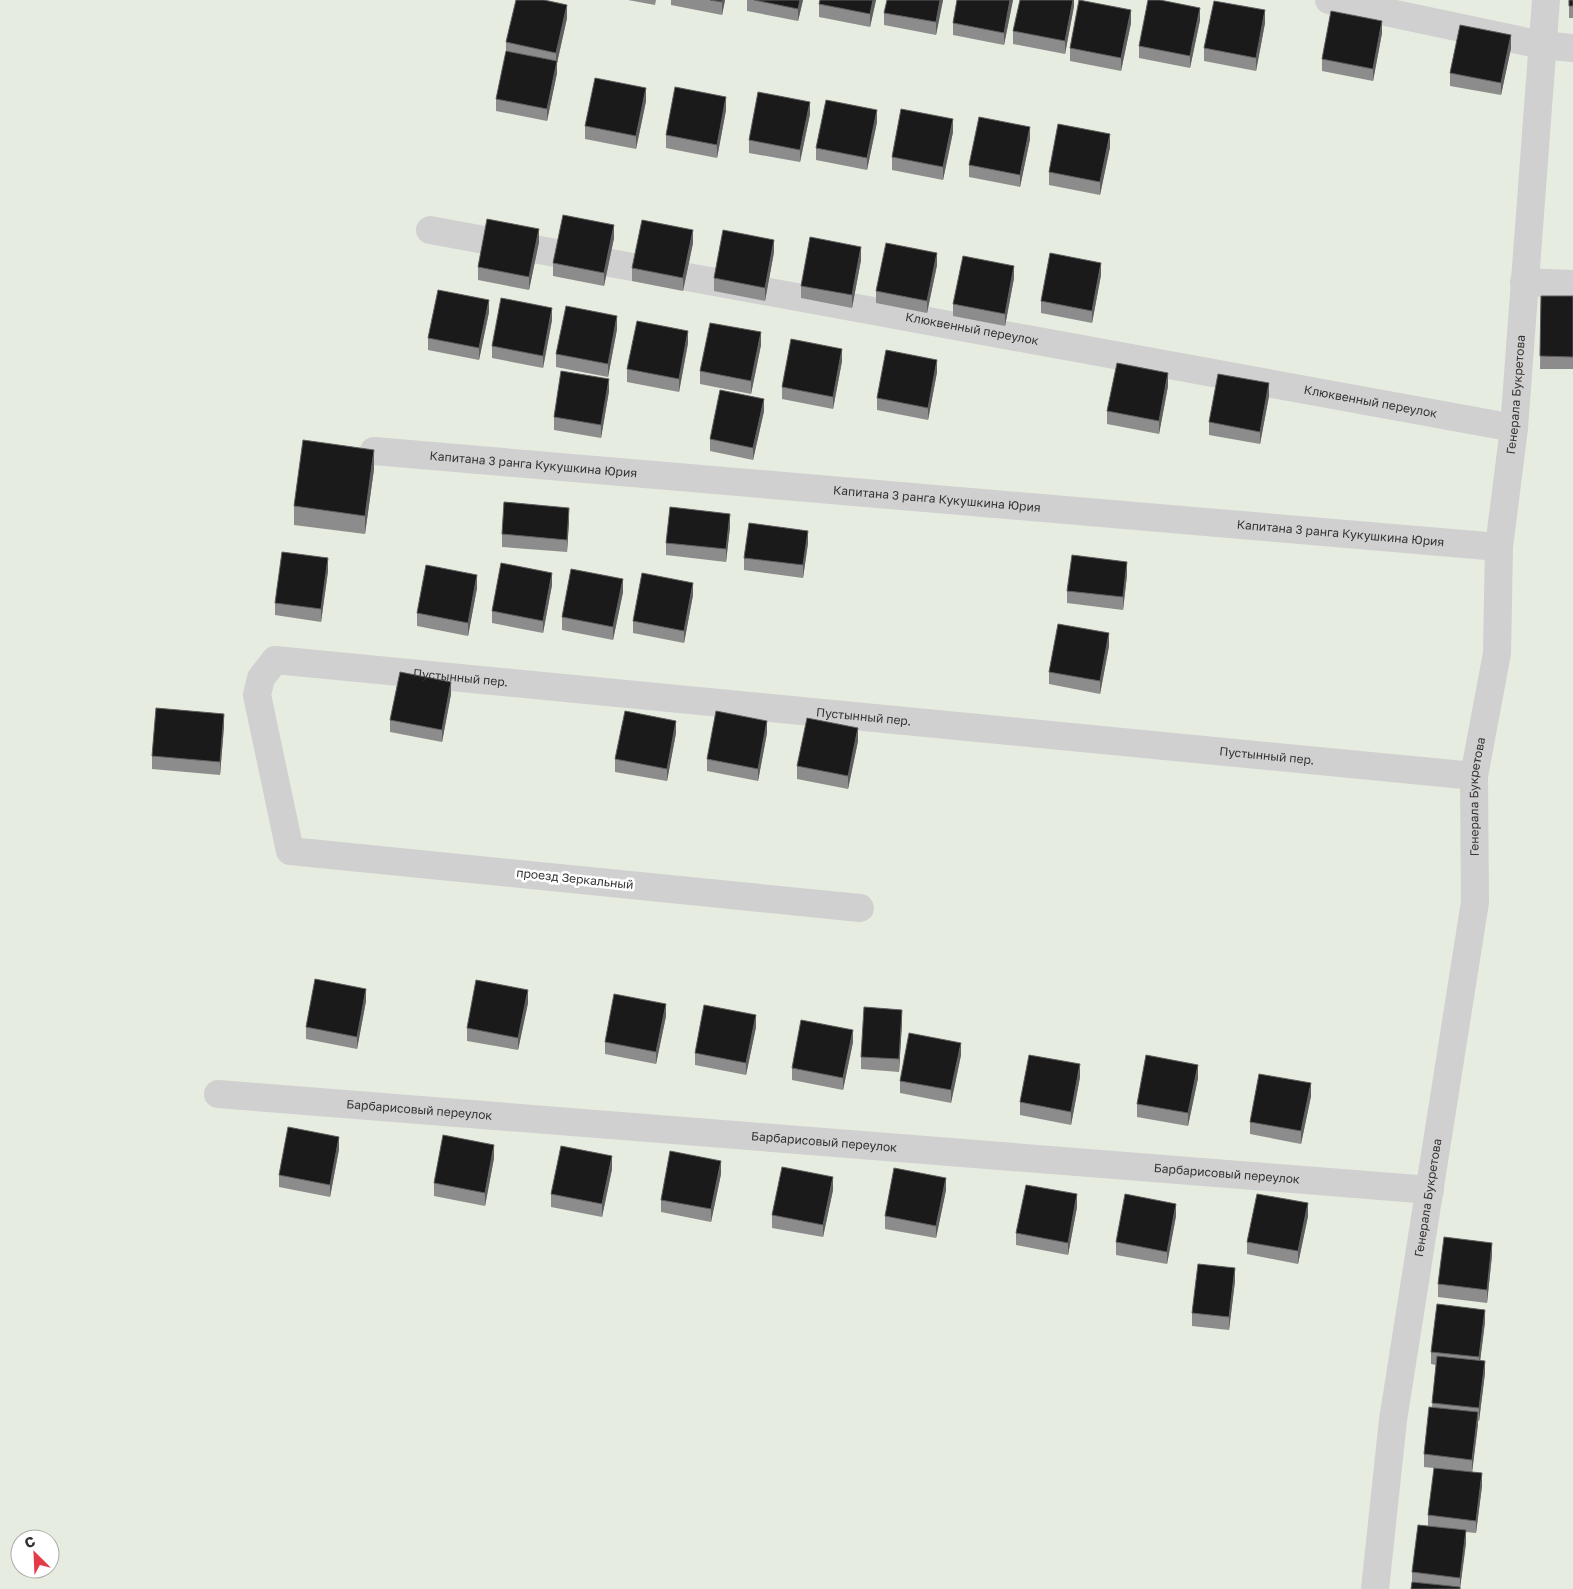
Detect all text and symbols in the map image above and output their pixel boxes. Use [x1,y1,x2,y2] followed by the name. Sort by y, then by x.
[904,309,1040,348] street label: Клюквенный переулок
[1503,334,1528,455] street label: Генерала Букретова
[1303,382,1439,421] street label: Клюквенный переулок
[429,448,638,480] street label: Капитана 3 ранга Кукушкина Юрия
[833,482,1041,515] street label: Капитана 3 ранга Кукушкина Юрия
[1236,517,1445,549] street label: Капитана 3 ранга Кукушкина Юрия
[412,665,509,690] street label: Пустынный пер.
[816,704,912,729] street label: Пустынный пер.
[1466,736,1488,856] street label: Генерала Букретова
[1219,743,1315,768] street label: Пустынный пер.
[516,865,634,892] street label: проезд Зеркальный
[346,1096,493,1123] street label: Барбарисовый переулок
[751,1128,898,1155] street label: Барбарисовый переулок
[1411,1137,1444,1258] street label: Генерала Букретова
[1153,1160,1301,1187] street label: Барбарисовый переулок
[10,1529,60,1579] north arrow
[22,1532,38,1551] text: С

